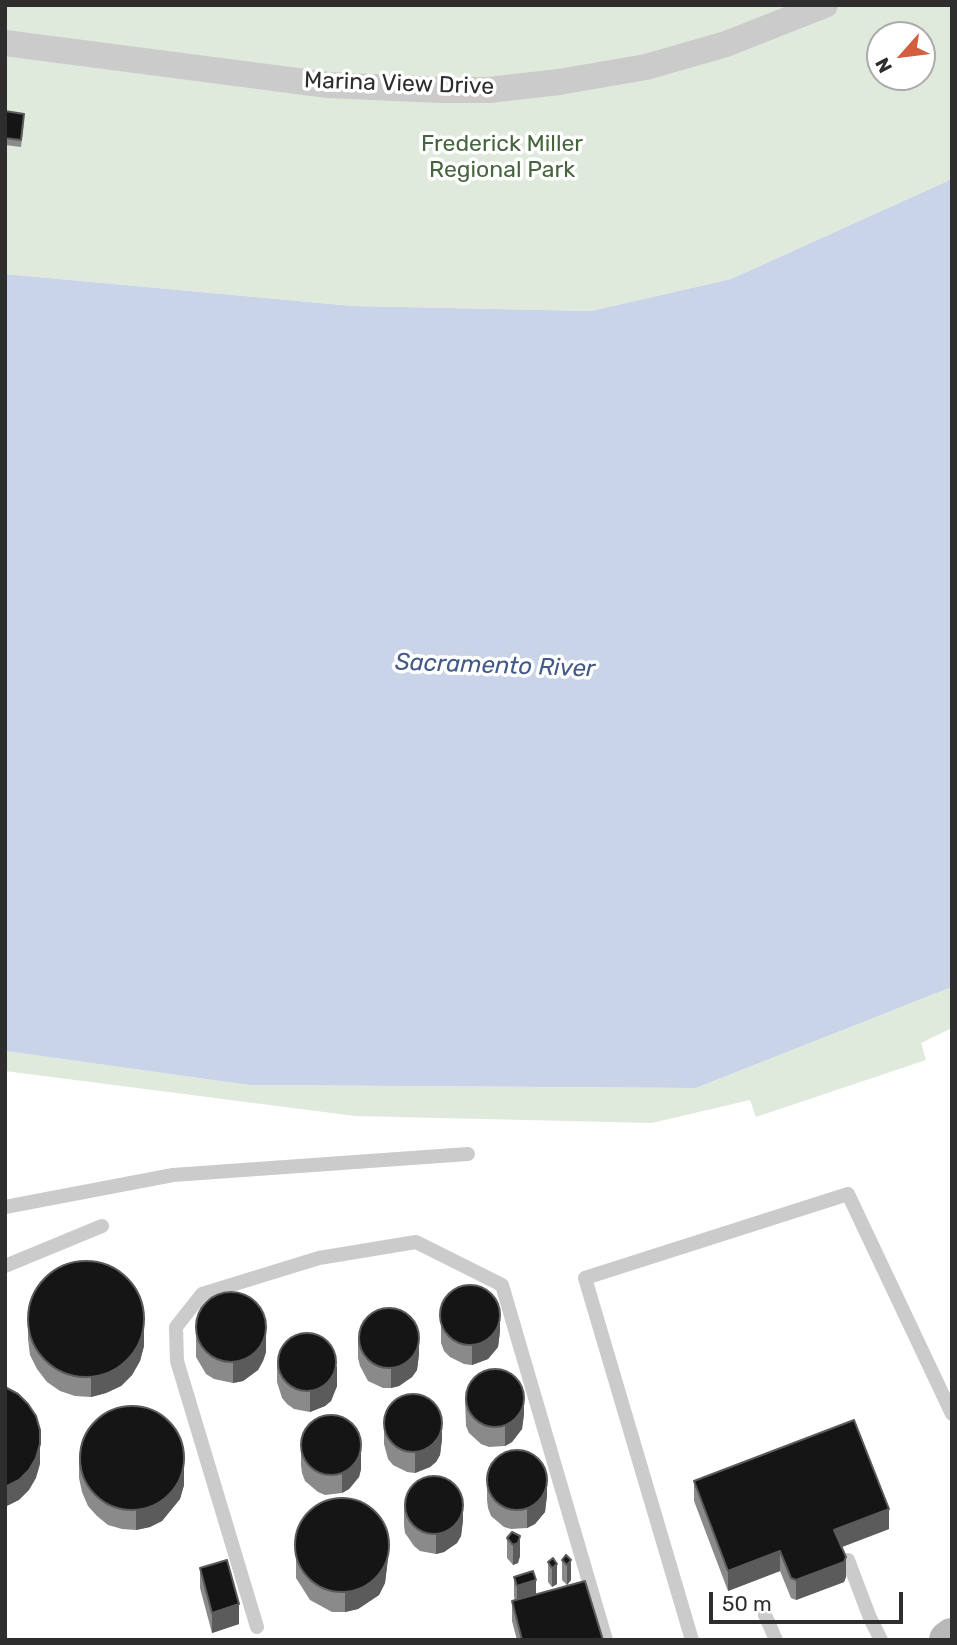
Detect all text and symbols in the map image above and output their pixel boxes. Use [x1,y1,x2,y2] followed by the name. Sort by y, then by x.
[866,21,936,91] north arrow
[870,54,897,77] text: N
[304,67,494,101] street label: Marina View Drive
[421,130,583,184] park label: Frederick Miller Regional Park
[394,648,596,684] water label: Sacramento River
[712,1578,906,1622] scale bar
[722,1591,772,1616] text: 50 m

